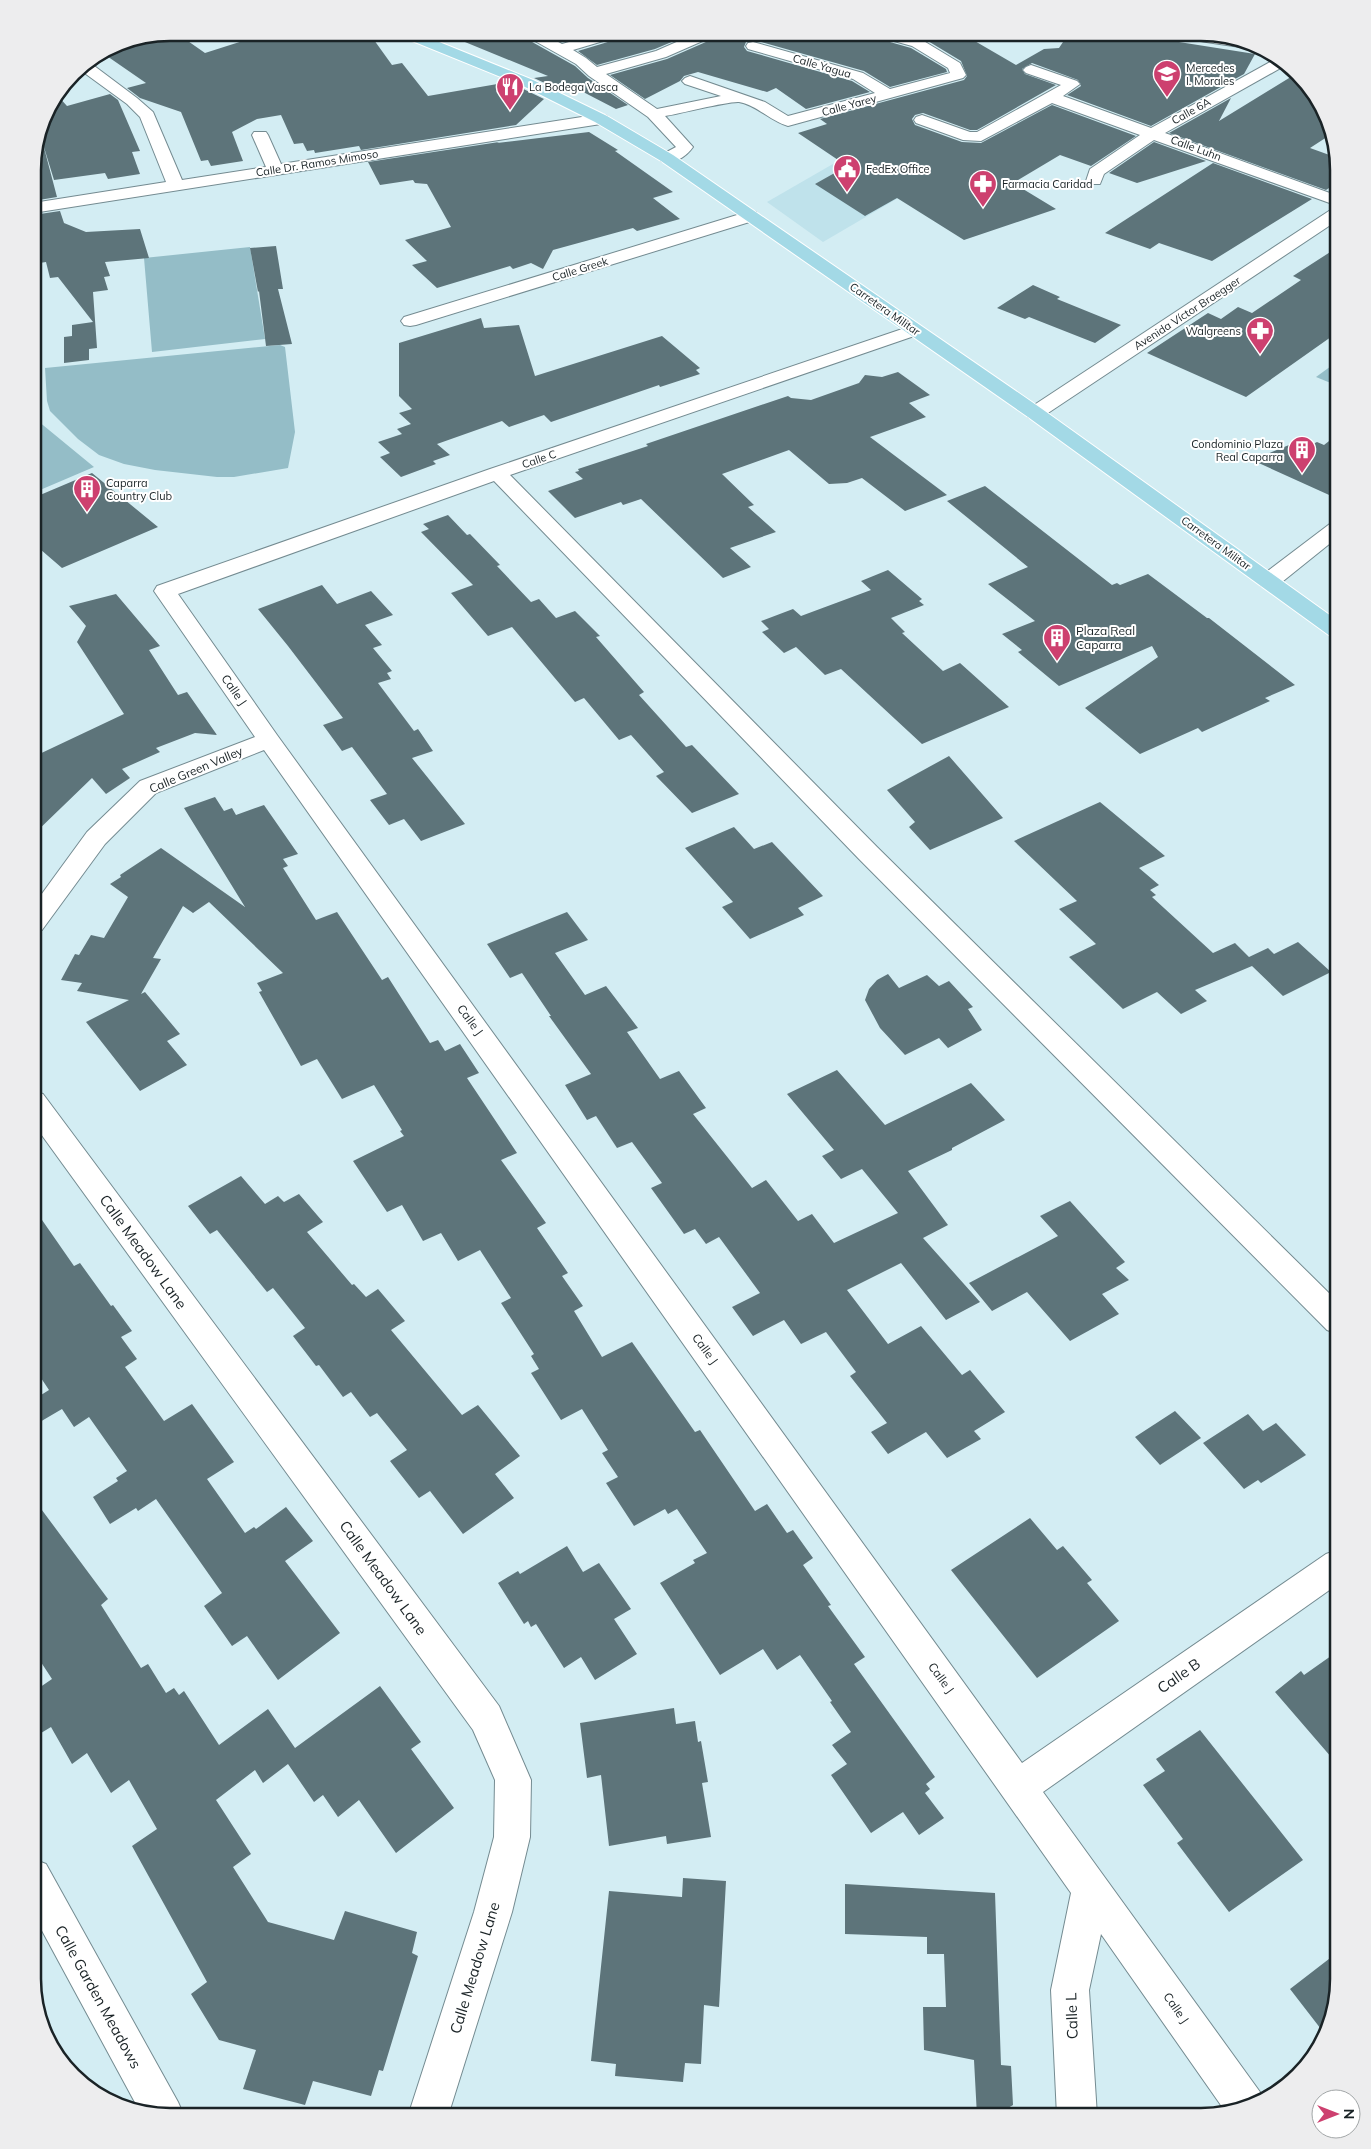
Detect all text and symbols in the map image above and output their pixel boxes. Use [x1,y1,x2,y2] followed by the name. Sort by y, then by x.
[791,51,853,81] street label: Calle Yagua
[1152,59,1182,98] school or university icon: Mercedes I. Morales
[1186,61,1235,88] place label: Mercedes I. Morales
[495,72,525,111] restaurant icon: La Bodega Vasca
[529,80,618,94] place label: La Bodega Vasca
[820,91,878,119] street label: Calle Yarey
[1169,95,1213,127] street label: Calle 6A
[1169,132,1223,164] street label: Calle Luhn
[255,146,379,180] street label: Calle Dr. Ramos Mimoso
[832,154,862,193] public building icon: FedEx Office
[866,162,929,176] place label: FedEx Office
[968,169,998,208] pharmacy icon: Farmacia Caridad
[1002,177,1093,191] place label: Farmacia Caridad
[550,254,610,284] street label: Calle Greek
[1131,273,1243,353] street label: Avenida Víctor Braegger
[847,280,923,338] street label: Carretera Militar
[1245,316,1275,355] pharmacy icon: Walgreens
[1186,324,1241,338] place label: Walgreens
[1287,435,1317,474] building icon: Condominio Plaza Real Caparra
[1191,437,1283,464] place label: Condominio Plaza Real Caparra
[520,447,558,471] street label: Calle C
[72,474,102,513] building icon: Caparra Country Club
[106,476,173,503] place label: Caparra Country Club
[1178,513,1254,573] street label: Carretera Militar
[1042,623,1072,662] building icon: Plaza Real Caparra
[1076,623,1135,652] place label: Plaza Real Caparra
[218,671,250,708] street label: Calle J
[147,743,245,796] street label: Calle Green Valley
[454,1001,487,1038] street label: Calle J
[96,1191,191,1313] street label: Calle Meadow Lane
[689,1330,722,1367] street label: Calle J
[336,1517,431,1639] street label: Calle Meadow Lane
[1153,1654,1204,1697] street label: Calle B
[925,1659,958,1696] street label: Calle J
[445,1900,504,2036] street label: Calle Meadow Lane
[51,1922,146,2072] street label: Calle Garden Meadows
[1160,1989,1192,2026] street label: Calle J
[1061,1992,1082,2040] street label: Calle L
[1311,2089,1361,2139] north arrow
[1340,2109,1358,2119] text: N

